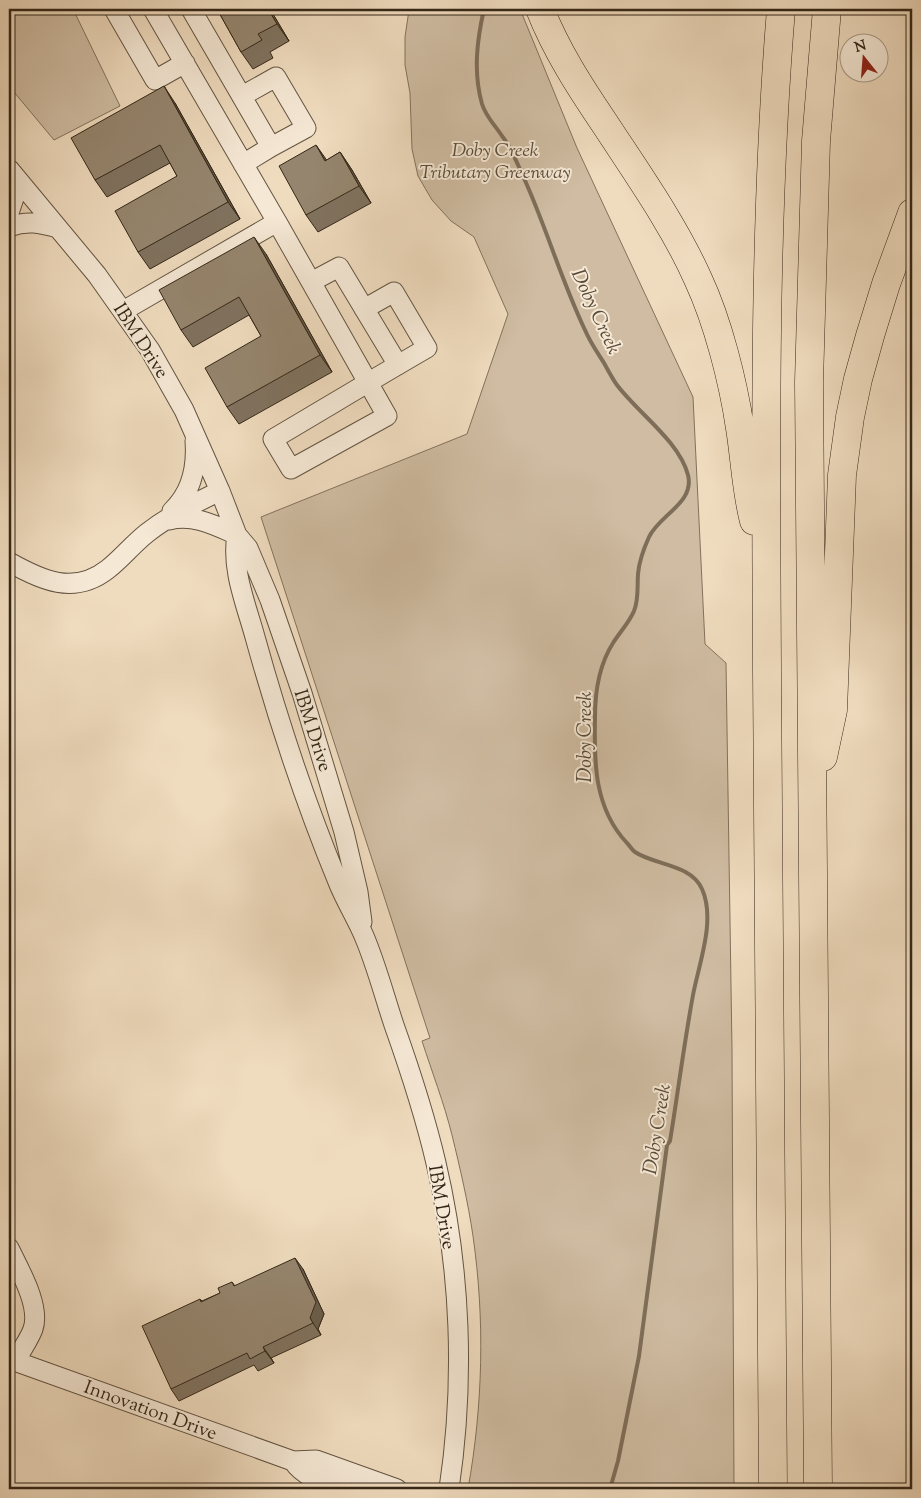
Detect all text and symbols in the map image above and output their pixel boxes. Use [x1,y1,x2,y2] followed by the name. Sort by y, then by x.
[838,32,888,82] north arrow
[853,36,869,59] text: N
[419,138,571,187] park label: Doby Creek Tributary Greenway
[562,265,627,360] water label: Doby Creek
[105,298,174,385] street label: IBM Drive
[286,686,338,776] street label: IBM Drive
[572,691,601,783] water label: Doby Creek
[637,1082,680,1177] water label: Doby Creek
[420,1163,461,1252] street label: IBM Drive
[80,1375,221,1448] street label: Innovation Drive

